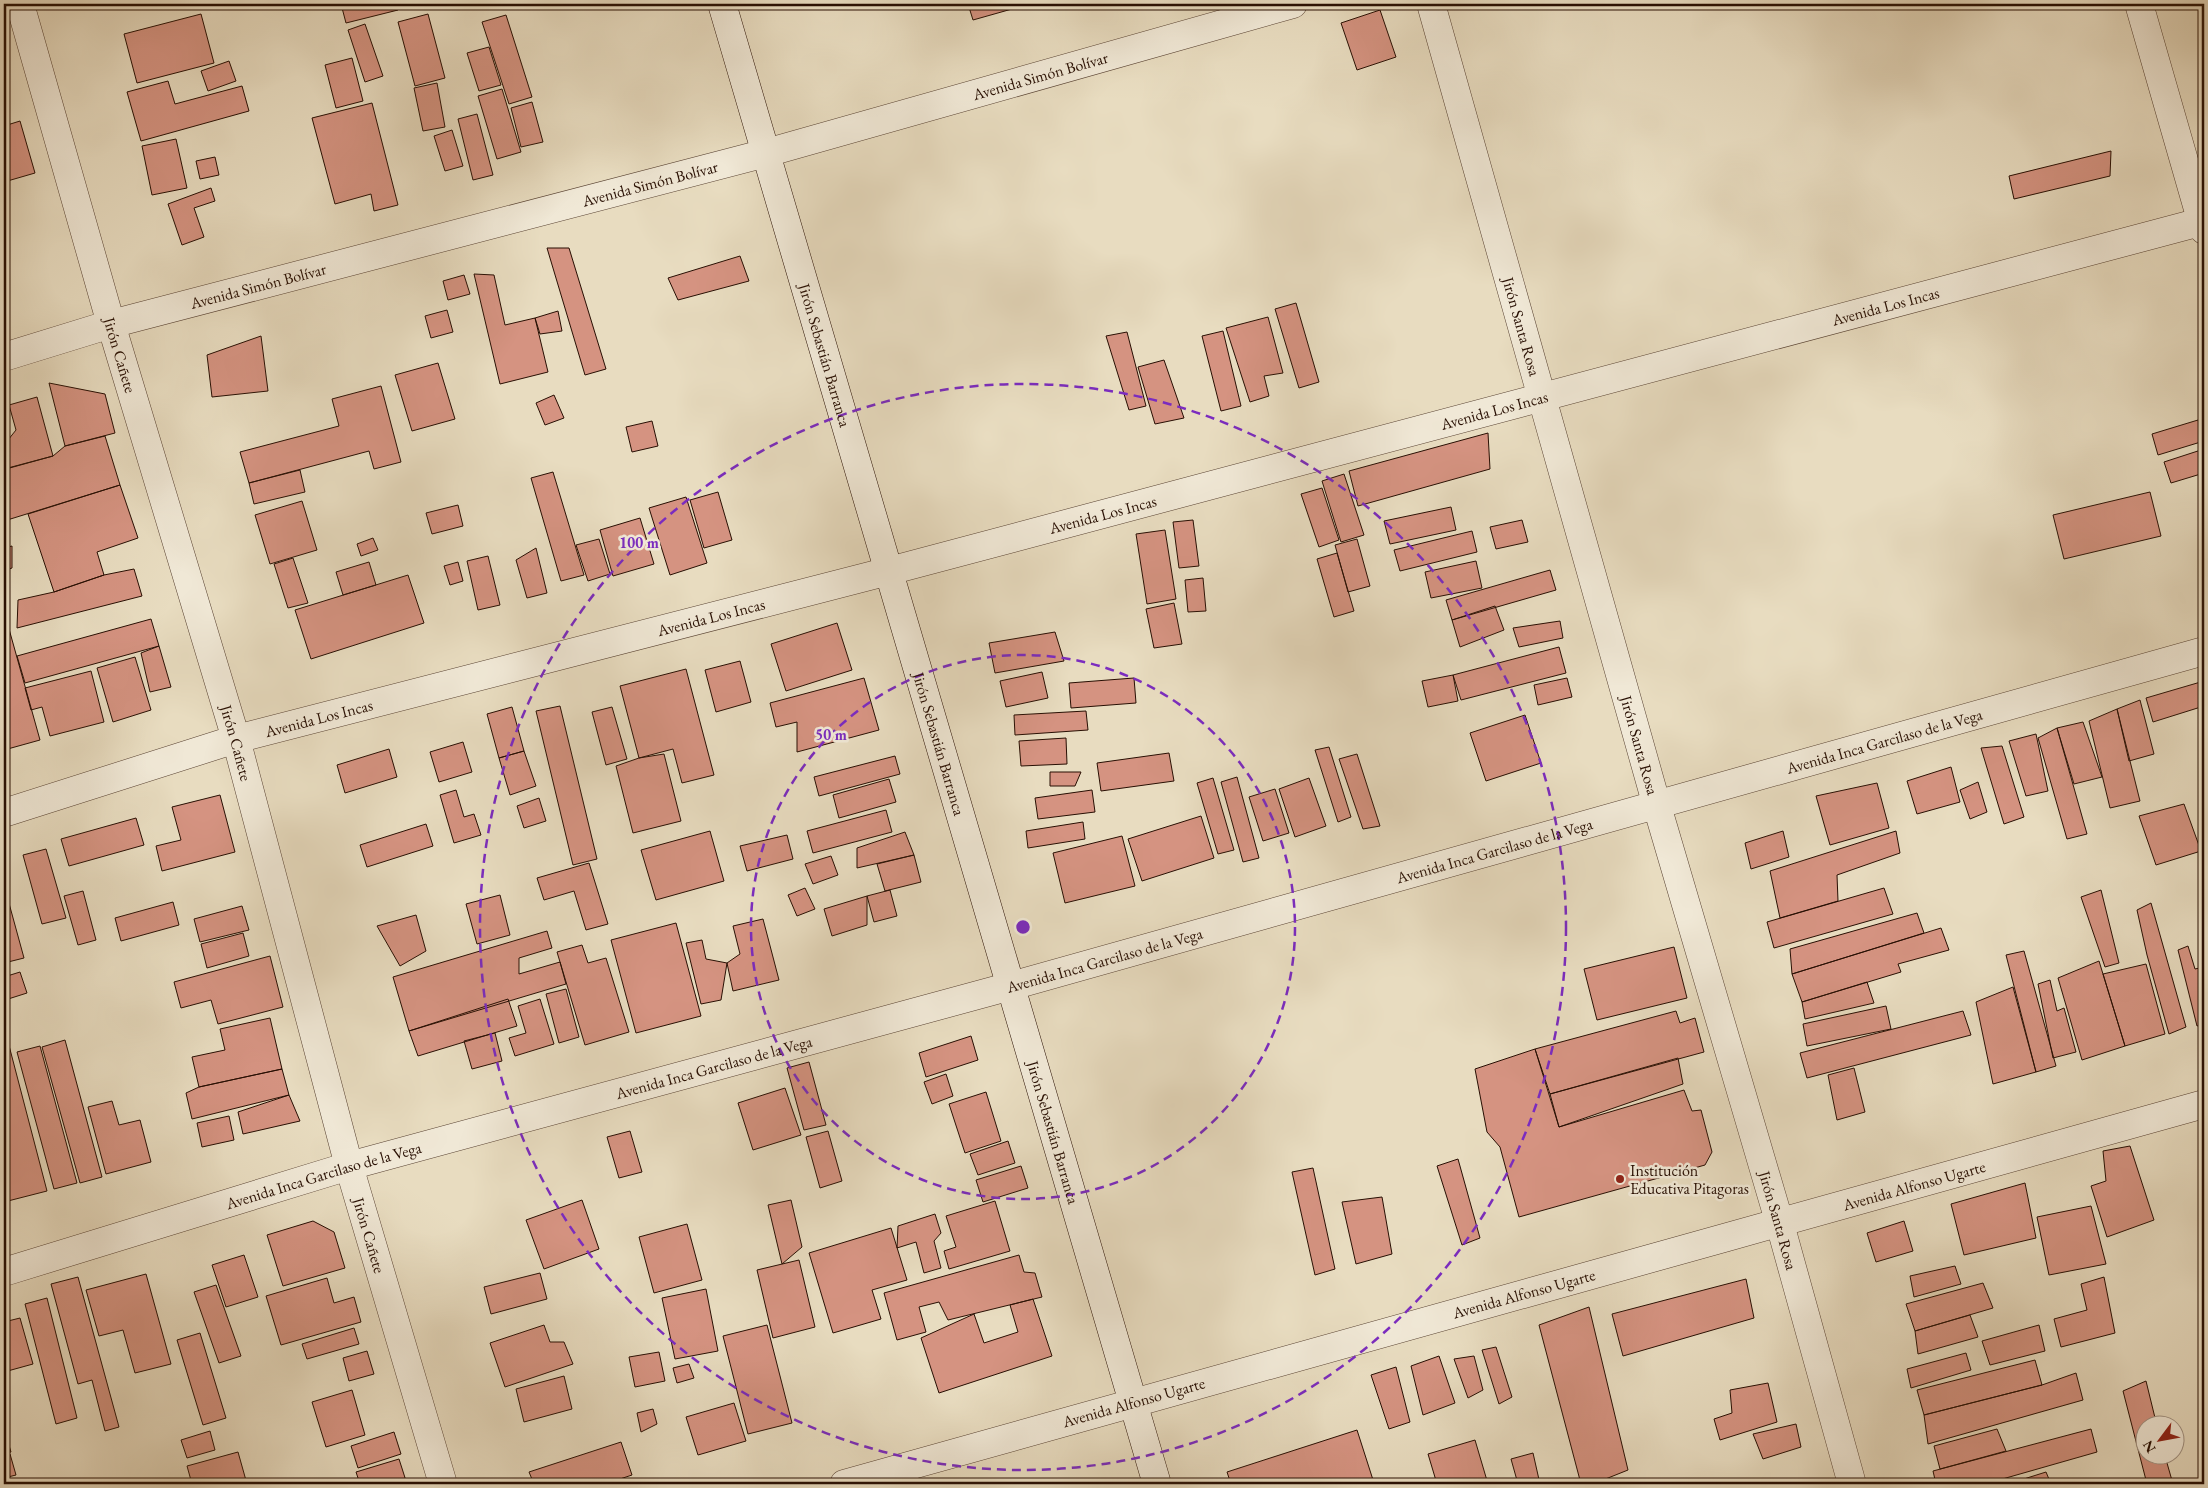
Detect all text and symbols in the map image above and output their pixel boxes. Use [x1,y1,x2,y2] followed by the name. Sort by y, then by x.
[969,46,1111,105] street label: Avenida Simón Bolívar
[579,155,721,211] street label: Avenida Simón Bolívar
[187,258,329,314] street label: Avenida Simón Bolívar
[1497,273,1546,379] street label: Jirón Santa Rosa
[794,279,856,430] street label: Jirón Sebastián Barranca
[1829,281,1942,330] street label: Avenida Los Incas
[99,313,142,395] street label: Jirón Cañete
[1437,386,1550,435] street label: Avenida Los Incas
[1046,490,1159,539] street label: Avenida Los Incas
[619,533,659,552] text: 100 m
[654,593,767,641] street label: Avenida Los Incas
[908,668,971,819] street label: Jirón Sebastián Barranca
[1615,691,1664,798] street label: Jirón Santa Rosa
[262,694,375,742] street label: Avenida Los Incas
[215,700,257,783] street label: Jirón Cañete
[1783,703,1985,779] street label: Avenida Inca Garcilaso de la Vega
[815,725,847,744] text: 50 m
[1393,813,1595,888] street label: Avenida Inca Garcilaso de la Vega
[1014,918,1032,936] centre of rings
[1003,922,1205,998] street label: Avenida Inca Garcilaso de la Vega
[612,1030,815,1104] street label: Avenida Inca Garcilaso de la Vega
[1022,1056,1085,1207] street label: Jirón Sebastián Barranca
[222,1136,424,1214] street label: Avenida Inca Garcilaso de la Vega
[1839,1155,1988,1215] street label: Avenida Alfonso Ugarte
[1630,1160,1749,1199] place label: Institución Educativa Pitagoras
[1754,1166,1803,1273] street label: Jirón Santa Rosa
[1614,1173,1626,1185] marker: Institución Educativa Pitagoras
[348,1193,391,1276] street label: Jirón Cañete
[1449,1264,1597,1323] street label: Avenida Alfonso Ugarte
[1059,1372,1207,1432] street label: Avenida Alfonso Ugarte
[2136,1416,2186,1466] north arrow
[2138,1437,2160,1456] text: N

